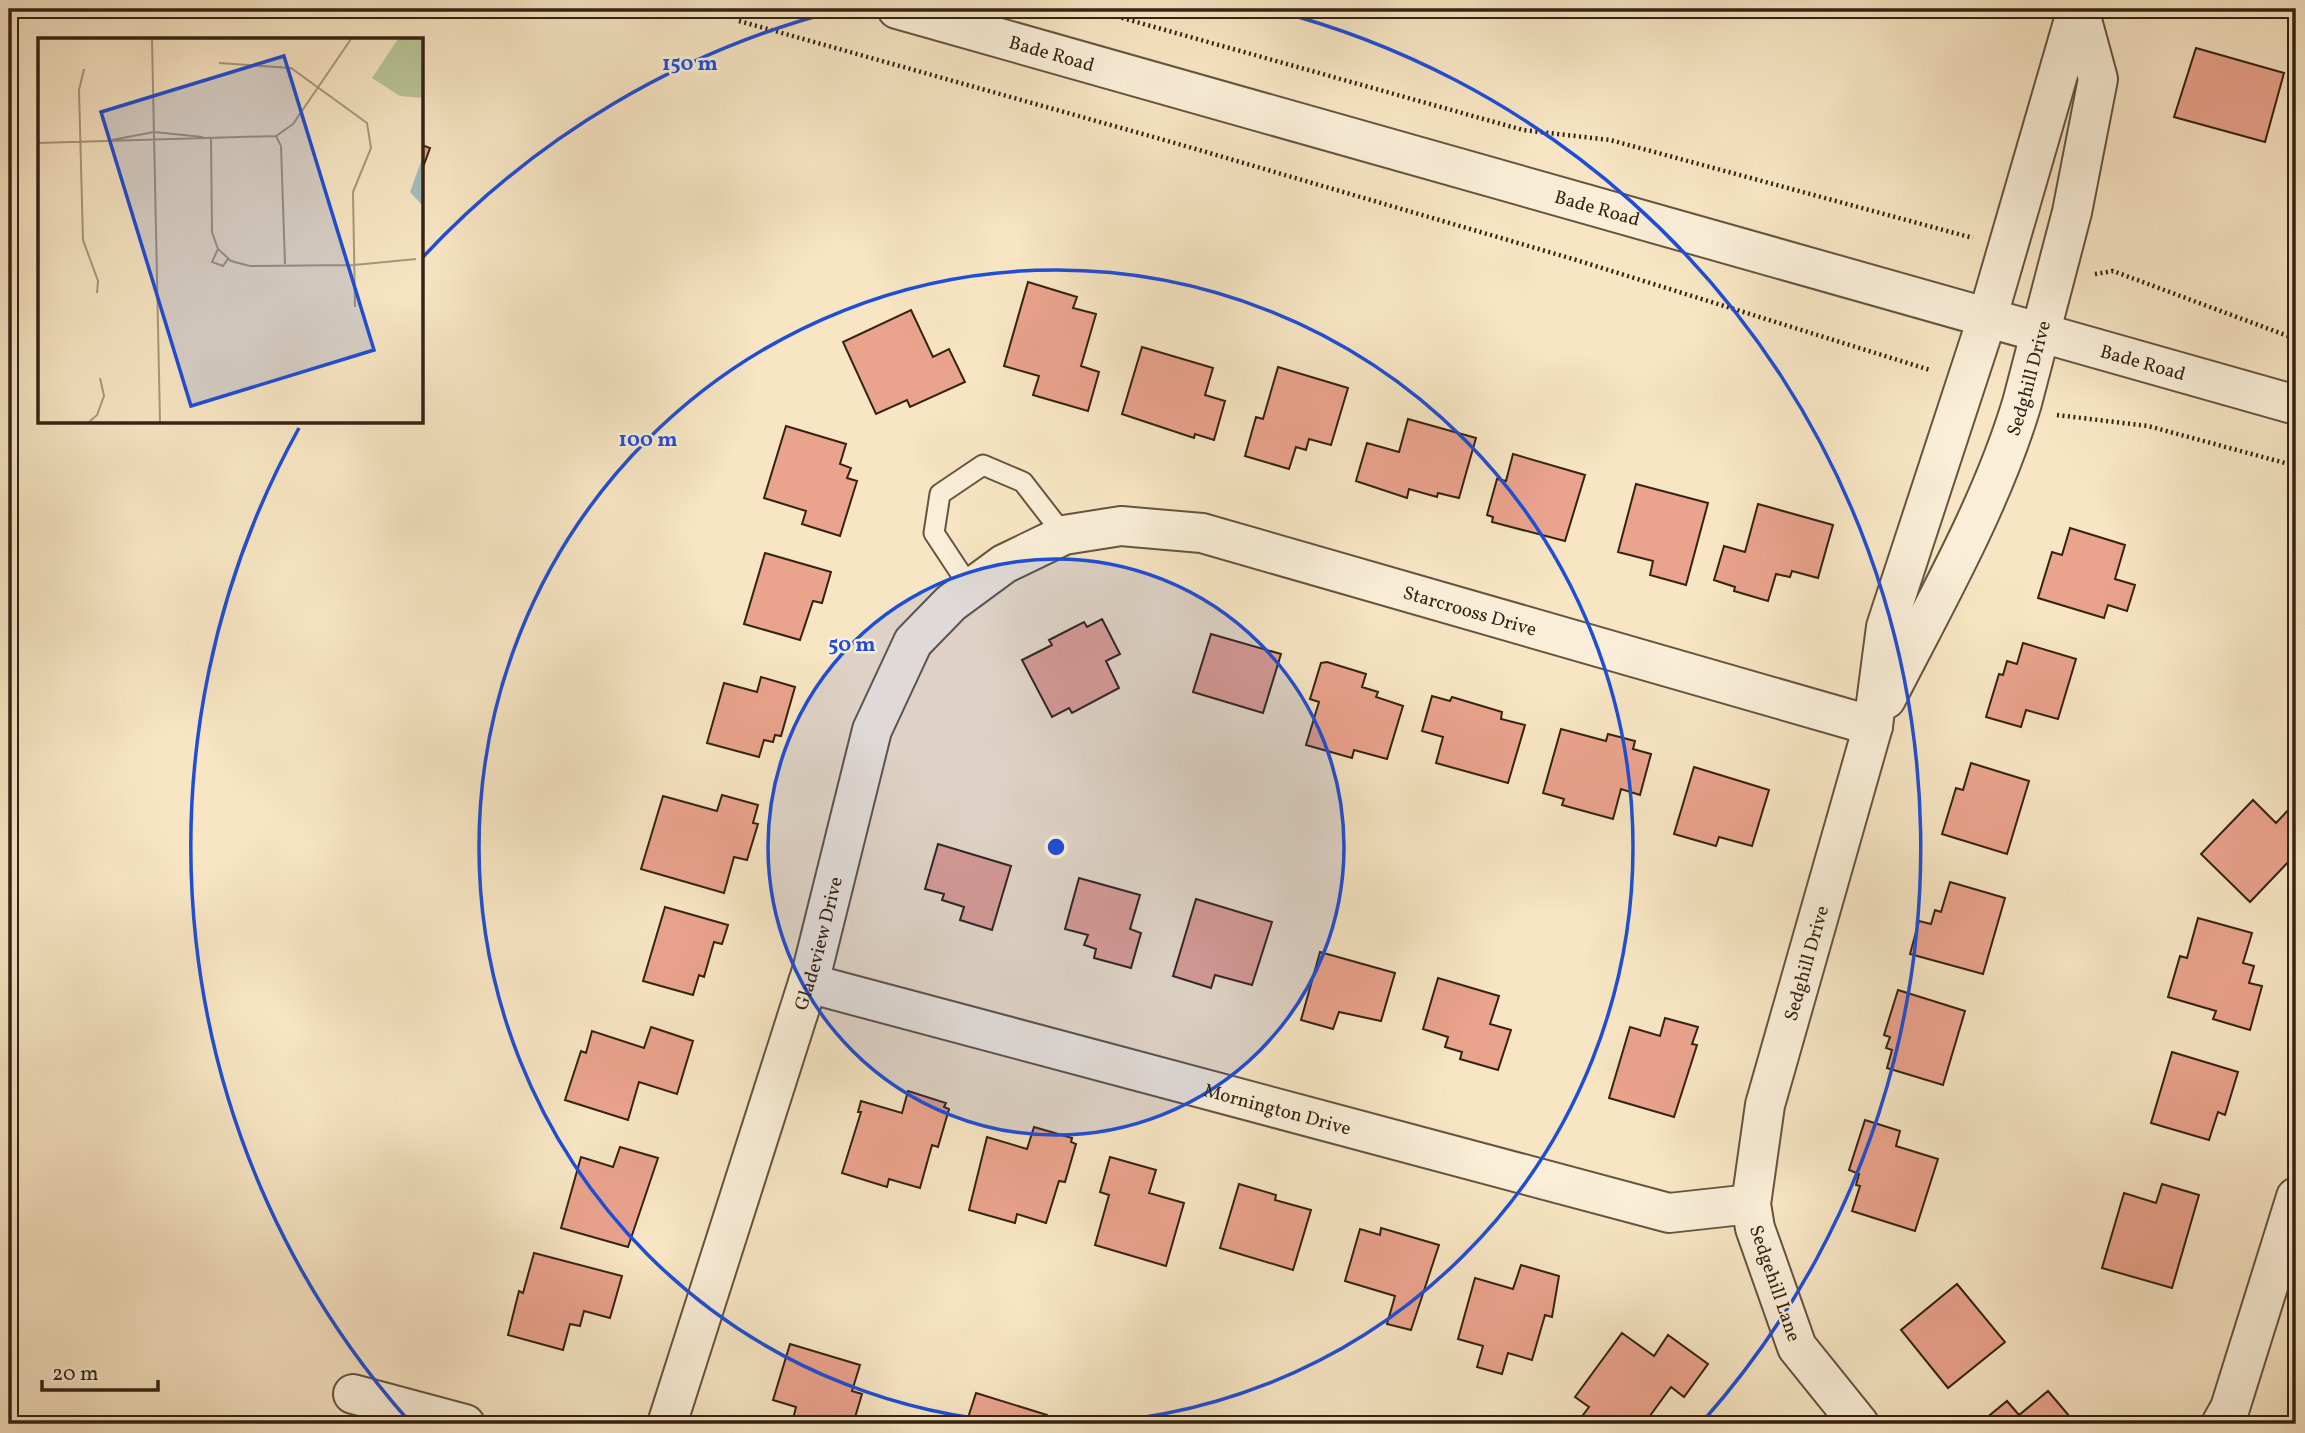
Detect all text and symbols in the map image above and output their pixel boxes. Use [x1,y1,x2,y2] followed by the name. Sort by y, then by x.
[1006,30,1097,79] street label: Bade Road
[38,38,424,424] inset map
[662,50,718,79] text: 150 m
[1551,185,1643,234] street label: Bade Road
[2001,318,2058,440] street label: Sedghill Drive
[2097,339,2188,388] street label: Bade Road
[618,426,678,455] text: 100 m
[1400,581,1539,644] street label: Starcrooss Drive
[828,631,876,660] text: 50 m
[1044,835,1068,859] centre of rings
[789,874,850,1014] street label: Gladeview Drive
[1779,903,1836,1024] street label: Sedghill Drive
[1200,1078,1354,1142] street label: Mornington Drive
[1742,1222,1806,1345] street label: Sedgehill Lane
[42,1349,158,1393] scale bar
[52,1360,98,1389] text: 20 m

